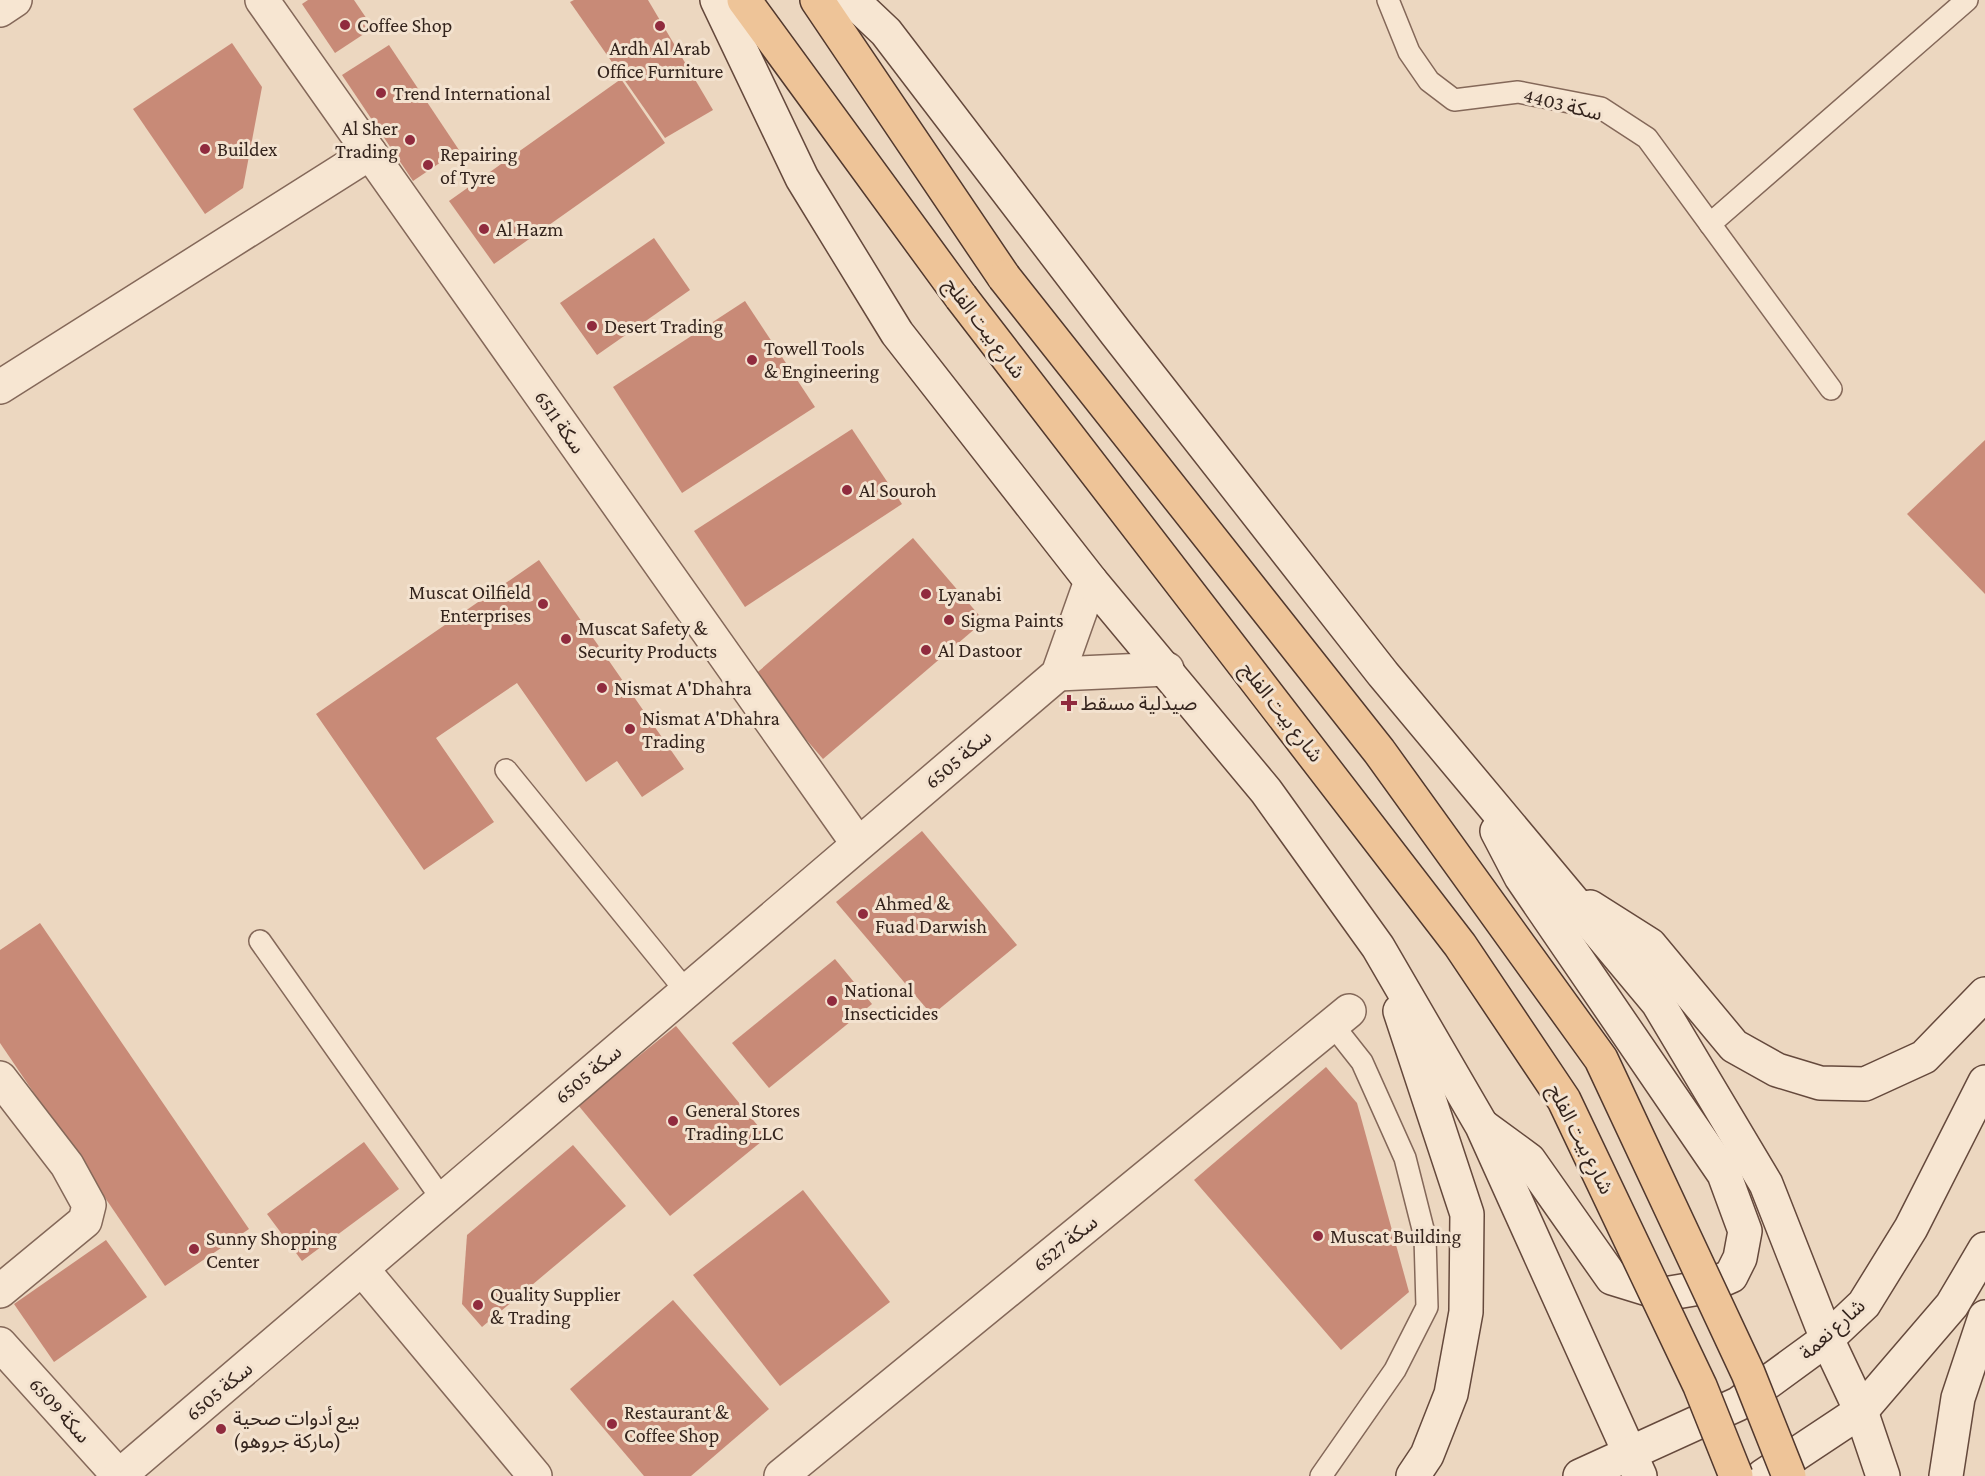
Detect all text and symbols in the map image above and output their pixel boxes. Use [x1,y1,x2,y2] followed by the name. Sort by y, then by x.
[357,14,452,37] place label: Coffee Shop
[338,18,352,32] marker: Coffee Shop
[653,19,667,33] marker: Ardh Al Arab Office Furniture
[597,37,724,82] place label: Ardh Al Arab Office Furniture
[393,82,551,104] place label: Trend International
[1521,84,1605,124] street label: سكة 4403
[374,86,388,100] marker: Trend International
[335,117,398,163] place label: Al Sher Trading
[403,133,417,147] marker: Al Sher Trading
[217,138,278,160] place label: Buildex
[198,142,212,156] marker: Buildex
[440,143,518,189] place label: Repairing of Tyre
[421,158,435,172] marker: Repairing of Tyre
[496,218,563,240] place label: Al Hazm
[477,222,491,236] marker: Al Hazm
[937,273,1030,385] street label: شارع بيت الفلج
[604,315,724,338] place label: Desert Trading
[585,319,599,333] marker: Desert Trading
[764,337,880,383] place label: Towell Tools & Engineering
[745,353,759,367] marker: Towell Tools & Engineering
[530,386,590,458] street label: سكة 6511
[859,479,937,501] place label: Al Souroh
[840,483,854,497] marker: Al Souroh
[409,581,531,627] place label: Muscat Oilfield Enterprises
[938,583,1001,606] place label: Lyanabi
[919,587,933,601] marker: Lyanabi
[536,597,550,611] marker: Muscat Oilfield Enterprises
[961,609,1064,632] place label: Sigma Paints
[942,613,956,627] marker: Sigma Paints
[578,617,717,663] place label: Muscat Safety & Security Products
[559,632,573,646] marker: Muscat Safety & Security Products
[938,639,1022,661] place label: Al Dastoor
[919,643,933,657] marker: Al Dastoor
[1233,658,1328,769] street label: شارع بيت الفلج
[614,677,752,699] place label: Nismat A'Dhahra
[595,681,609,695] marker: Nismat A'Dhahra
[1081,692,1197,714] place label: صيدلية مسقط
[1062,696,1076,710] marker: صيدلية مسقط
[642,707,780,753] place label: Nismat A'Dhahra Trading
[623,722,637,736] marker: Nismat A'Dhahra Trading
[921,725,995,793] street label: سكة 6505
[875,892,987,937] place label: Ahmed & Fuad Darwish
[856,907,870,921] marker: Ahmed & Fuad Darwish
[844,979,938,1024] place label: National Insecticides
[825,994,839,1008] marker: National Insecticides
[551,1040,625,1108] street label: سكة 6505
[1540,1081,1618,1199] street label: شارع بيت الفلج
[685,1099,800,1145] place label: General Stores Trading LLC
[666,1114,680,1128] marker: General Stores Trading LLC
[1028,1210,1102,1276] street label: سكة 6527
[1330,1225,1462,1248] place label: Muscat Building
[206,1227,337,1272] place label: Sunny Shopping Center
[1311,1229,1325,1243] marker: Muscat Building
[187,1242,201,1256] marker: Sunny Shopping Center
[490,1283,621,1329] place label: Quality Supplier & Trading
[1795,1294,1872,1367] street label: شارع نعمة
[471,1298,485,1312] marker: Quality Supplier & Trading
[182,1357,256,1425] street label: سكة 6505
[25,1373,95,1447] street label: سكة 6509
[624,1401,730,1447] place label: Restaurant & Coffee Shop
[233,1406,360,1453] place label: بيع أدوات صحية (ماركة جروهو)
[605,1417,619,1431] marker: Restaurant & Coffee Shop
[214,1422,228,1436] marker: بيع أدوات صحية (ماركة جروهو)

